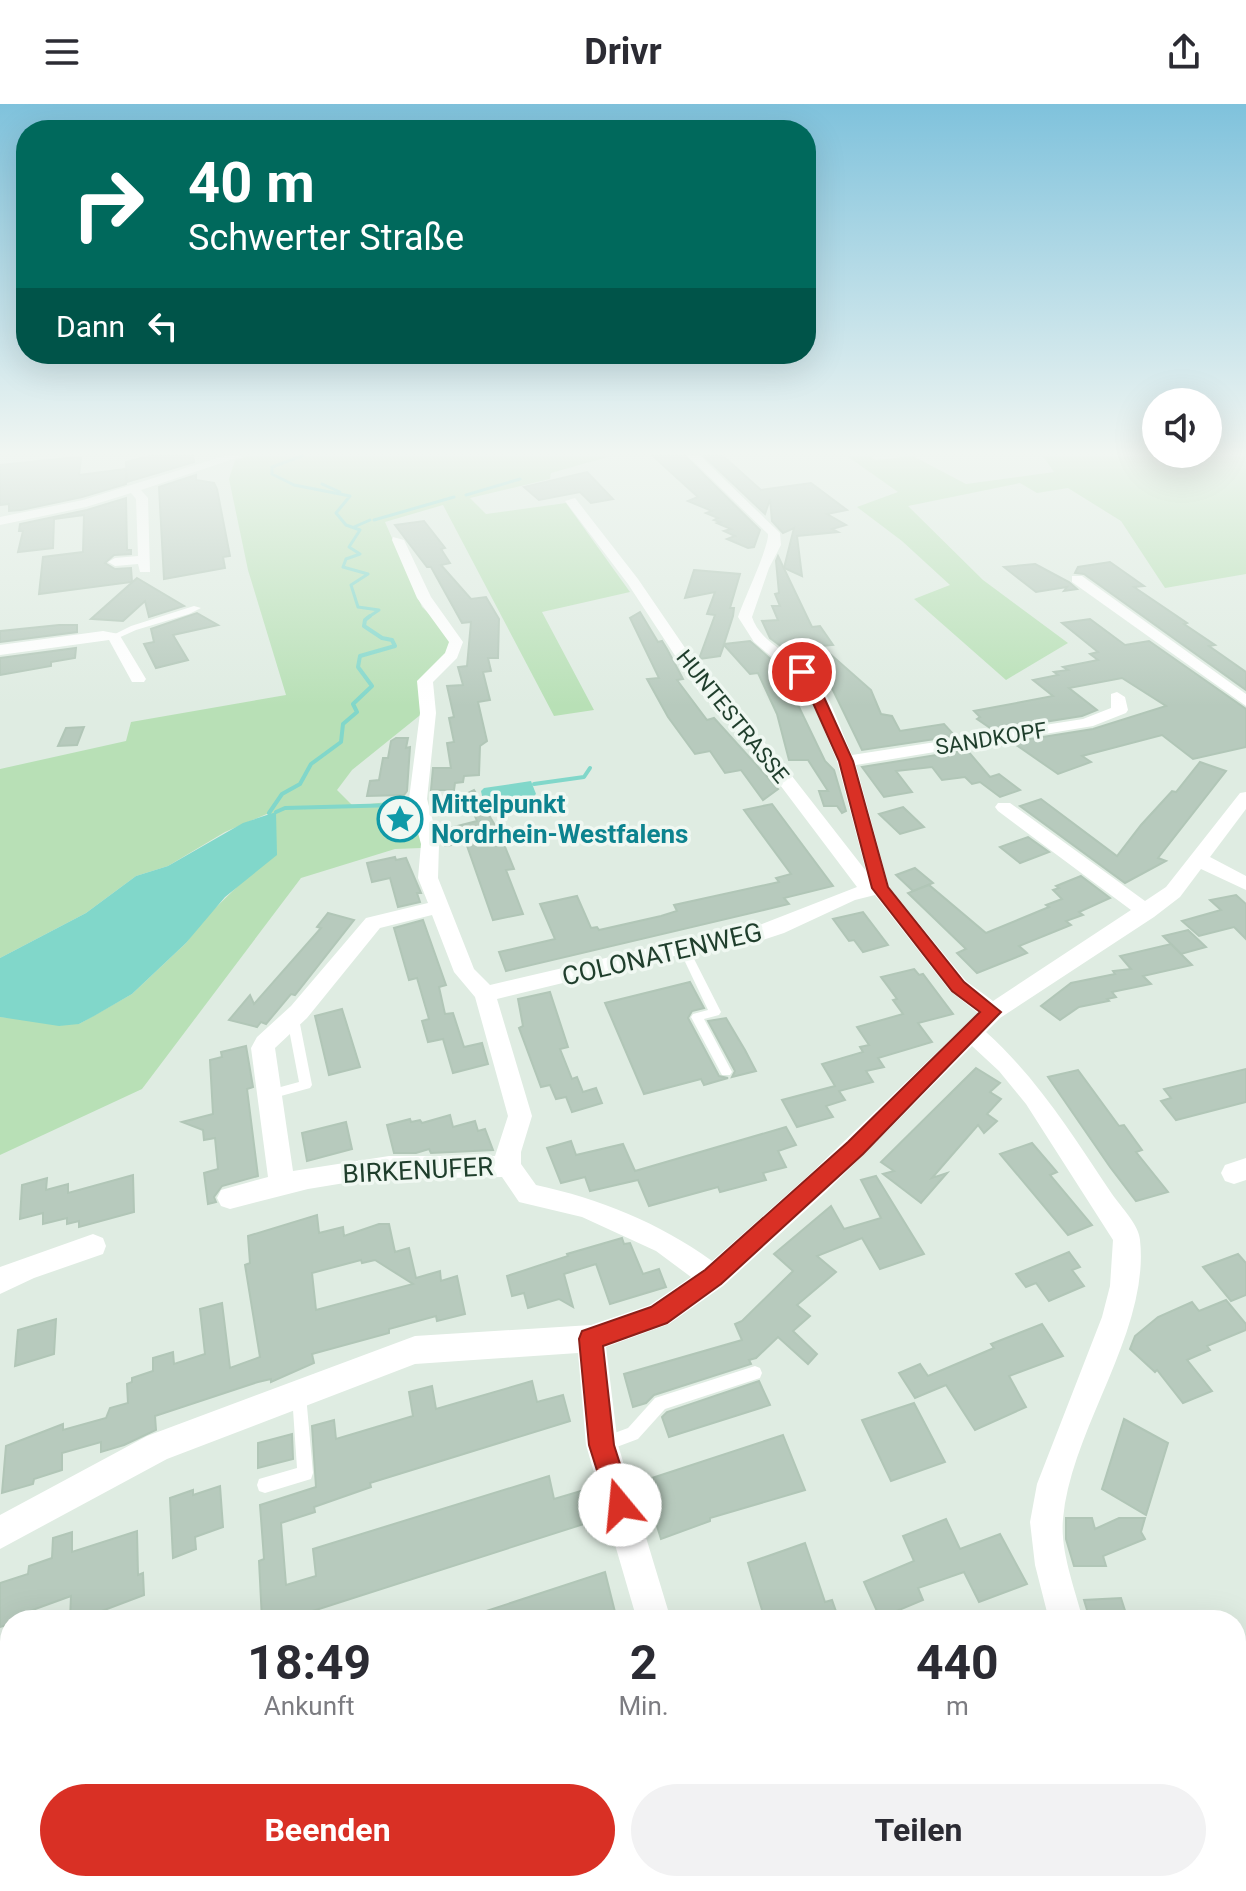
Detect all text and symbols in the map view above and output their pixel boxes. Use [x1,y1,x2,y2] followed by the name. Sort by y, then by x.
[40,30,84,74] icon: menu
[1162,30,1206,74] icon: share
[584,31,662,73] text: Drivr
[188,150,315,216] text: 40 m
[56,152,160,256] icon: right
[188,217,464,259] text: Schwerter Straße
[141,304,185,348] icon: left
[56,309,125,344] text: Dann
[1142,388,1222,468] map controls
[1142,388,1222,468] button: sound
[768,638,836,706] pin
[671,645,794,788] street label: HUNTESTRASSE
[780,650,824,694] icon: arrive
[934,717,1048,760] street label: SANDKOPF
[431,789,688,849] place label: Mittelpunkt Nordrhein-Westfalens
[376,795,424,843] place icon: Mittelpunkt Nordrhein-Westfalens
[559,916,765,992] street label: COLONATENWEG
[342,1151,494,1189] street label: BIRKENUFER
[578,1463,662,1547] position arrow
[247,1634,371,1691] text: 18:49
[630,1634,657,1691] text: 2
[916,1634,999,1691] text: 440
[264,1691,355,1721] text: Ankunft
[618,1691,669,1721] text: Min.
[946,1691,969,1721] text: m
[40,1784,615,1876] button: Beenden
[631,1784,1206,1876] button: Teilen

